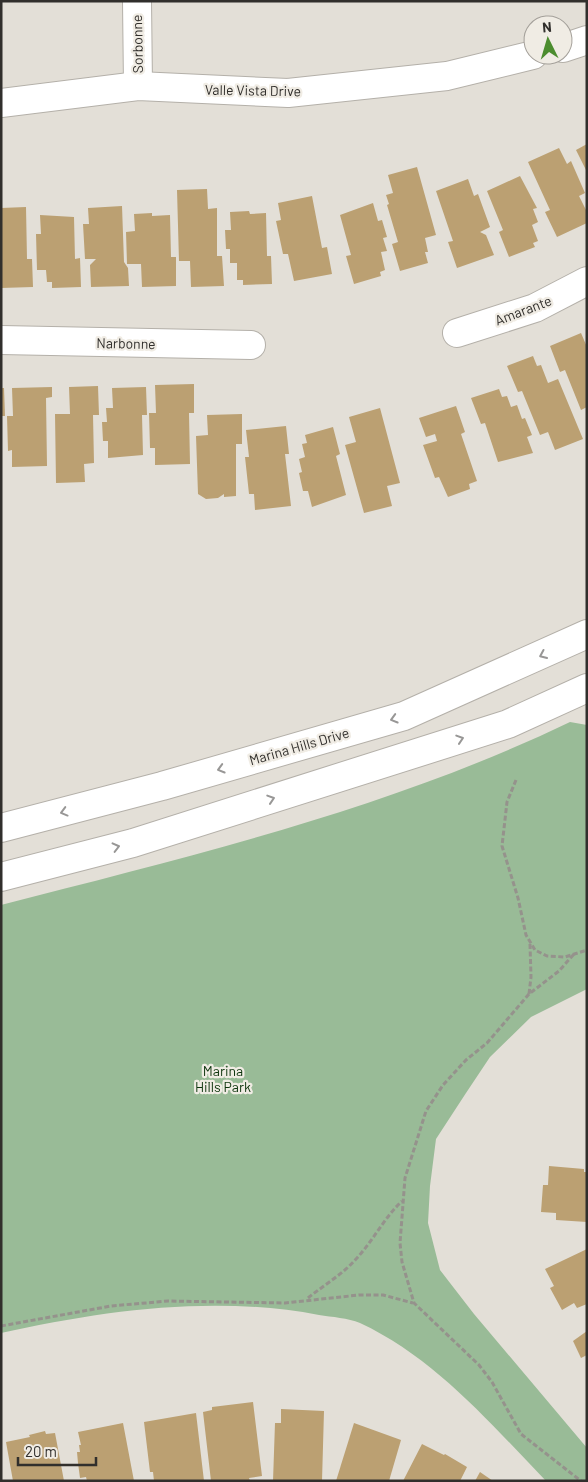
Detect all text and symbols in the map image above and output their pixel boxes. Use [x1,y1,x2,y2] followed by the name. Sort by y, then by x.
[128,15,146,73] street label: Sorbonne
[523,15,573,65] north arrow
[541,18,552,35] text: N
[205,81,301,99] street label: Valle Vista Drive
[492,291,554,329] street label: Amarante
[96,334,156,352] street label: Narbonne
[539,648,548,659] one-way arrow
[390,713,398,723] one-way arrow
[247,724,351,768] street label: Marina Hills Drive
[455,735,463,745] one-way arrow
[217,764,225,774] one-way arrow
[267,795,275,805] one-way arrow
[60,806,69,817] one-way arrow
[112,842,121,853] one-way arrow
[195,1062,251,1095] park label: Marina Hills Park
[18,1434,95,1466] scale bar
[25,1442,57,1460] text: 20 m

